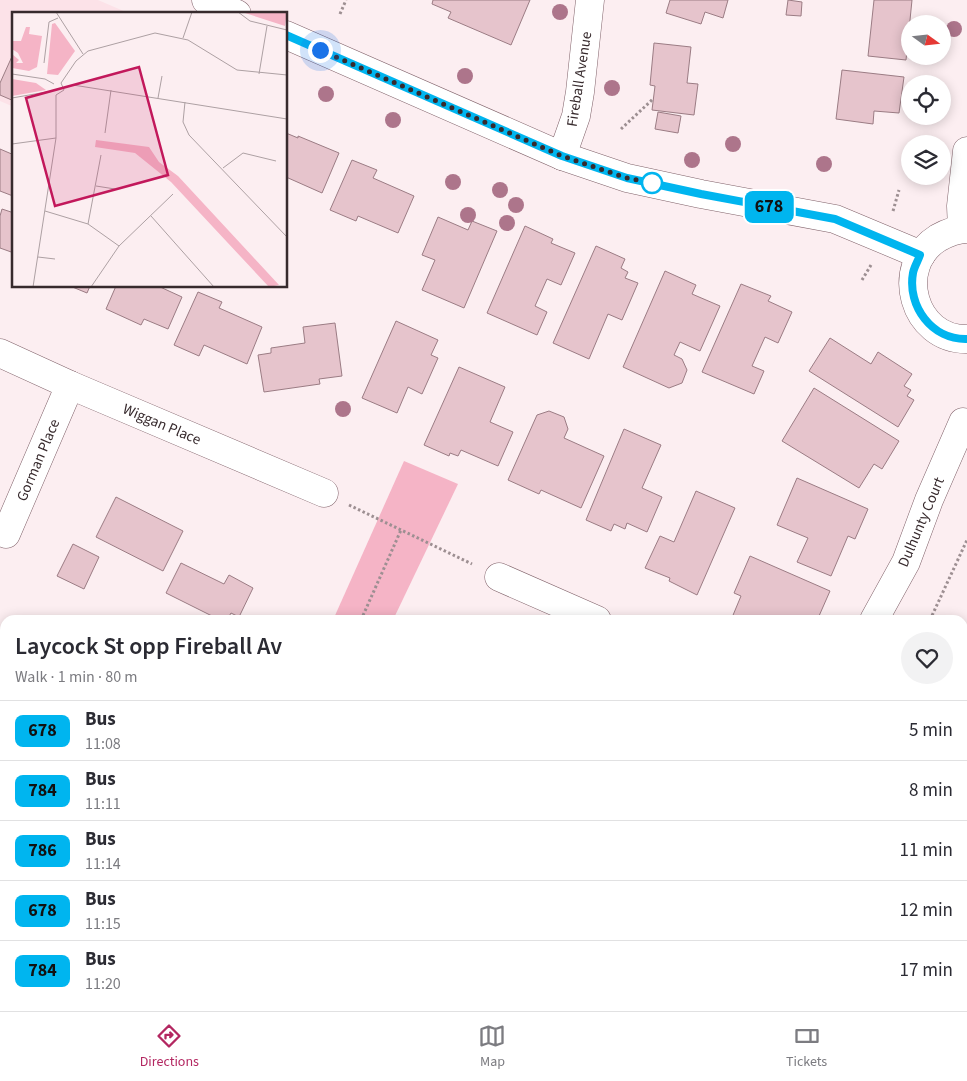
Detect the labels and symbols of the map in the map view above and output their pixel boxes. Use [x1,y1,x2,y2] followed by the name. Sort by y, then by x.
[12,12,288,288] inset map
[901,15,951,65] north arrow
[562,30,597,128] street label: Fireball Avenue
[308,38,333,63] your location
[641,172,663,194] unlabelled marker
[740,191,798,223] line badge: 678
[120,399,204,450] street label: Wiggan Place
[12,416,65,505] street label: Gorman Place
[893,474,950,570] street label: Dulhunty Court

